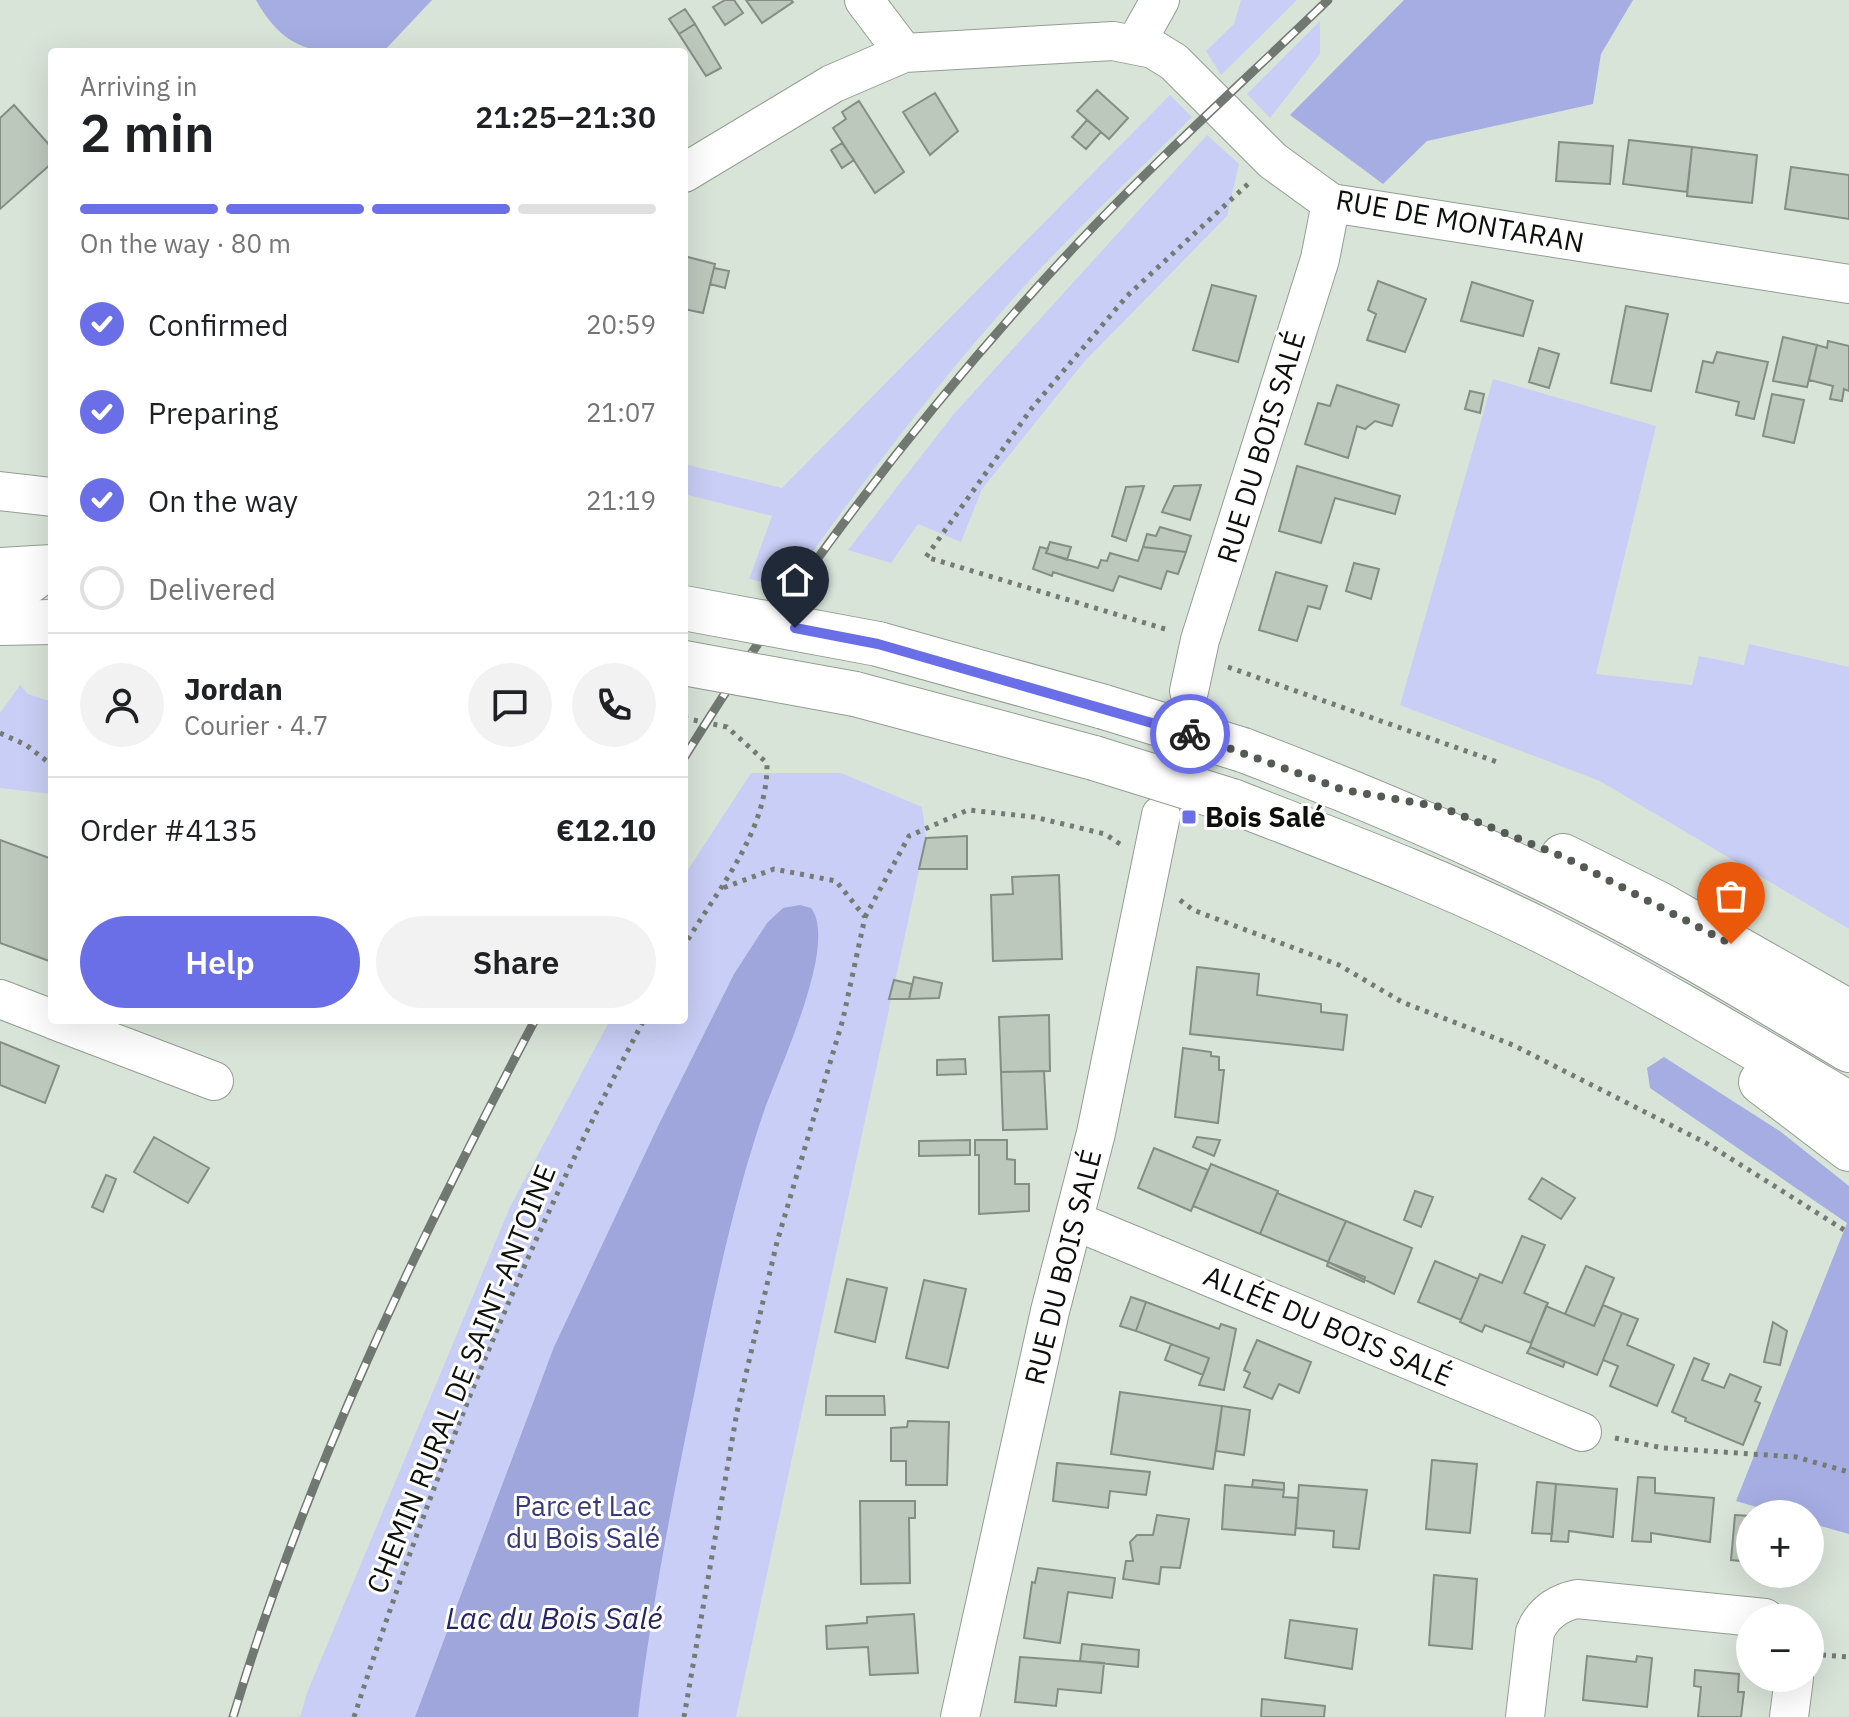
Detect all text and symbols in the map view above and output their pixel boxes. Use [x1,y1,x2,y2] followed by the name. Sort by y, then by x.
[80,69,197,103] text: Arriving in
[475,97,656,136] text: 21:25–21:30
[80,99,215,166] text: 2 min
[1333,180,1587,261] street label: RUE DE MONTARAN
[80,226,291,260] text: On the way · 80 m
[80,302,124,346] icon: check
[148,305,289,344] text: Confirmed
[586,307,656,341] text: 20:59
[1208,326,1313,567] street label: RUE DU BOIS SALÉ
[80,390,124,434] icon: check
[148,393,278,432] text: Preparing
[586,395,656,429] text: 21:07
[80,478,124,522] icon: check
[148,481,298,520] text: On the way
[586,483,656,517] text: 21:19
[761,546,829,628] pin
[773,558,817,602] icon: home
[148,569,276,608] text: Delivered
[80,663,164,747] button: person
[468,663,552,747] button: chat
[572,663,656,747] button: phone
[184,669,283,708] text: Jordan
[1150,694,1230,774] courier
[184,708,328,742] text: Courier · 4.7
[1168,712,1212,756] icon: bike
[1205,798,1326,835] place label: Bois Salé
[1180,808,1198,826] marker: Bois Salé
[80,810,257,849] text: Order #4135
[556,810,656,849] text: €12.10
[1697,862,1765,944] pin
[1709,874,1753,918] icon: bag
[80,916,360,1008] button: Help
[376,916,656,1008] button: Share
[1015,1146,1110,1388] street label: RUE DU BOIS SALÉ
[357,1159,564,1599] street label: CHEMIN RURAL DE SAINT-ANTOINE
[1198,1256,1458,1395] street label: ALLÉE DU BOIS SALÉ
[506,1487,660,1556] park label: Parc et Lac du Bois Salé
[1736,1500,1824,1692] map controls
[1736,1500,1824,1588] button: +
[445,1598,663,1637] water label: Lac du Bois Salé
[1736,1604,1824,1692] button: −

